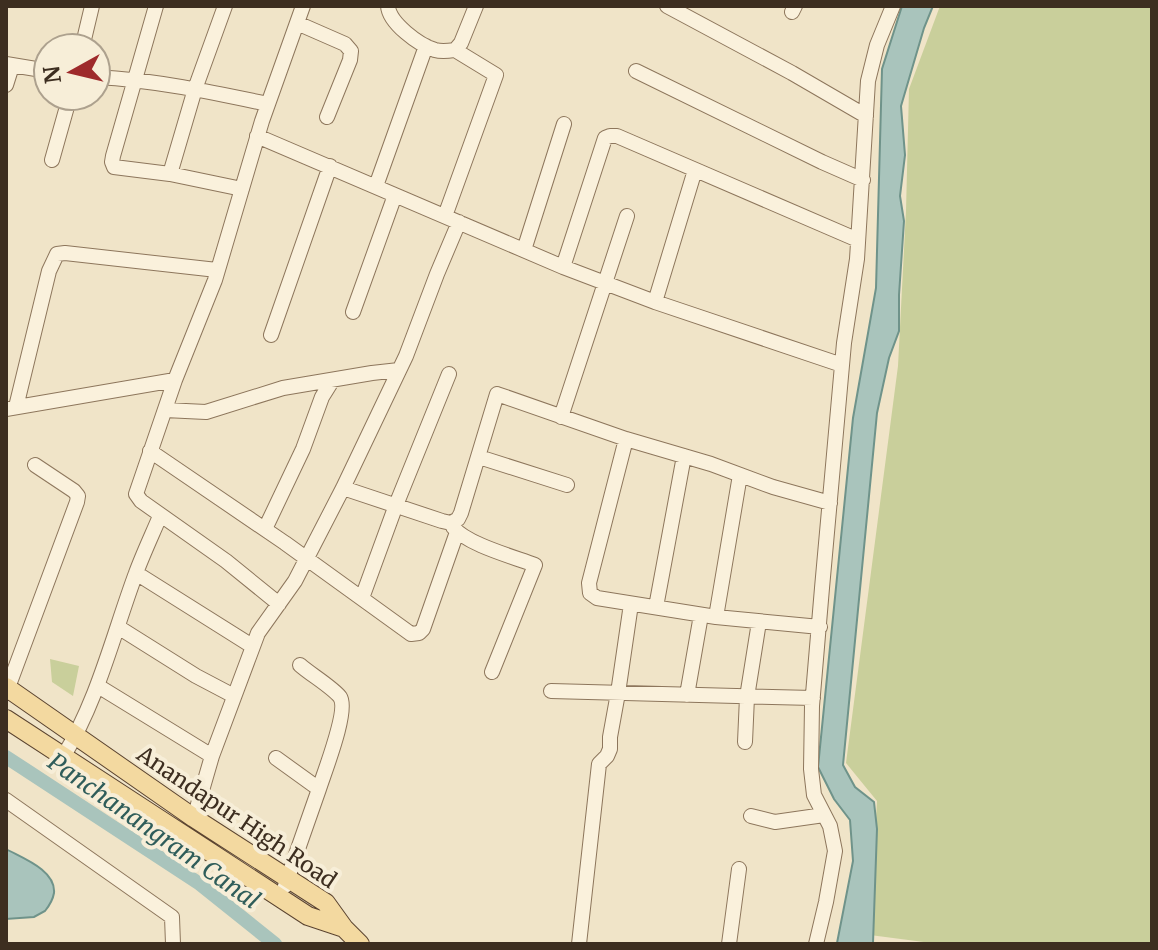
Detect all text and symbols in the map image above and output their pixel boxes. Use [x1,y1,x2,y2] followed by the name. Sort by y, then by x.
[32,32,112,112] north arrow
[37,64,67,85] text: N
[131,739,342,894] street label: Anandapur High Road
[42,746,266,916] water label: Panchanangram Canal

